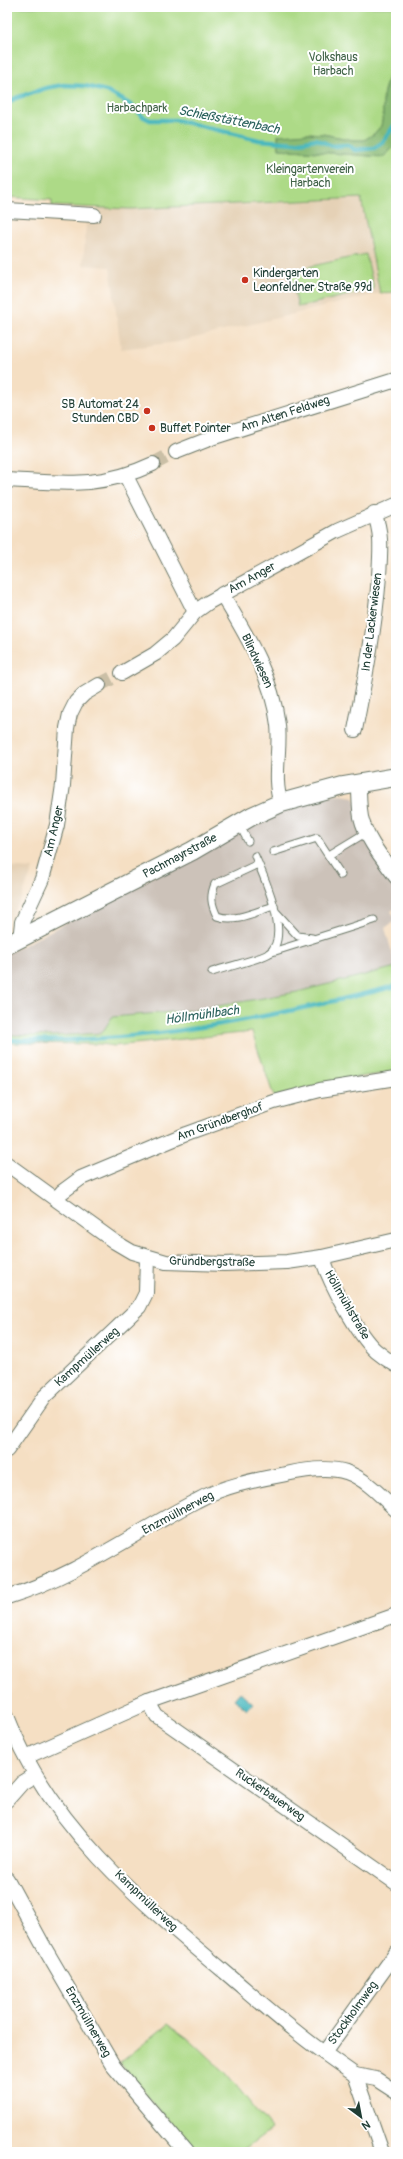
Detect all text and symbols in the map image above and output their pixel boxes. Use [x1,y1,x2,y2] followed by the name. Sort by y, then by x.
[308,50,358,79] park label: Volkshaus Harbach
[106,101,168,116] park label: Harbachpark
[177,102,282,138] water label: Schießstättenbach
[266,162,354,191] park label: Kleingartenverein Harbach
[253,266,372,295] place label: Kindergarten Leonfeldner Straße 99d
[240,275,250,285] marker: Kindergarten Leonfeldner Straße 99d
[238,393,332,435] street label: Am Alten Feldweg
[61,397,139,426] place label: SB Automat 24 Stunden CBD
[142,406,152,416] marker: SB Automat 24 Stunden CBD
[160,421,232,436] place label: Buffet Pointer
[147,423,157,433] marker: Buffet Pointer
[226,559,279,597] street label: Am Anger
[359,572,386,672] street label: In der Lackerwiesen
[238,631,276,691] street label: Blindwiesen
[41,803,67,858] street label: Am Anger
[140,830,220,882] street label: Pachmayrstraße
[164,1002,241,1028] water label: Höllmühlbach
[175,1099,265,1145] street label: Am Gründberghof
[169,1254,255,1270] street label: Gründbergstraße
[321,1268,373,1342] street label: Höllmühlstraße
[52,1324,122,1390] street label: Kampmüllerweg
[140,1488,216,1538] street label: Enzmüllnerweg
[232,1765,308,1825] street label: Ruckerbauerweg
[111,1867,181,1935] street label: Kampmüllerweg
[325,1978,381,2048] street label: Stockholmweg
[62,1984,114,2060] street label: Enzmüllnerweg
[341,2097,381,2137] north arrow
[359,2118,373,2133] text: N

